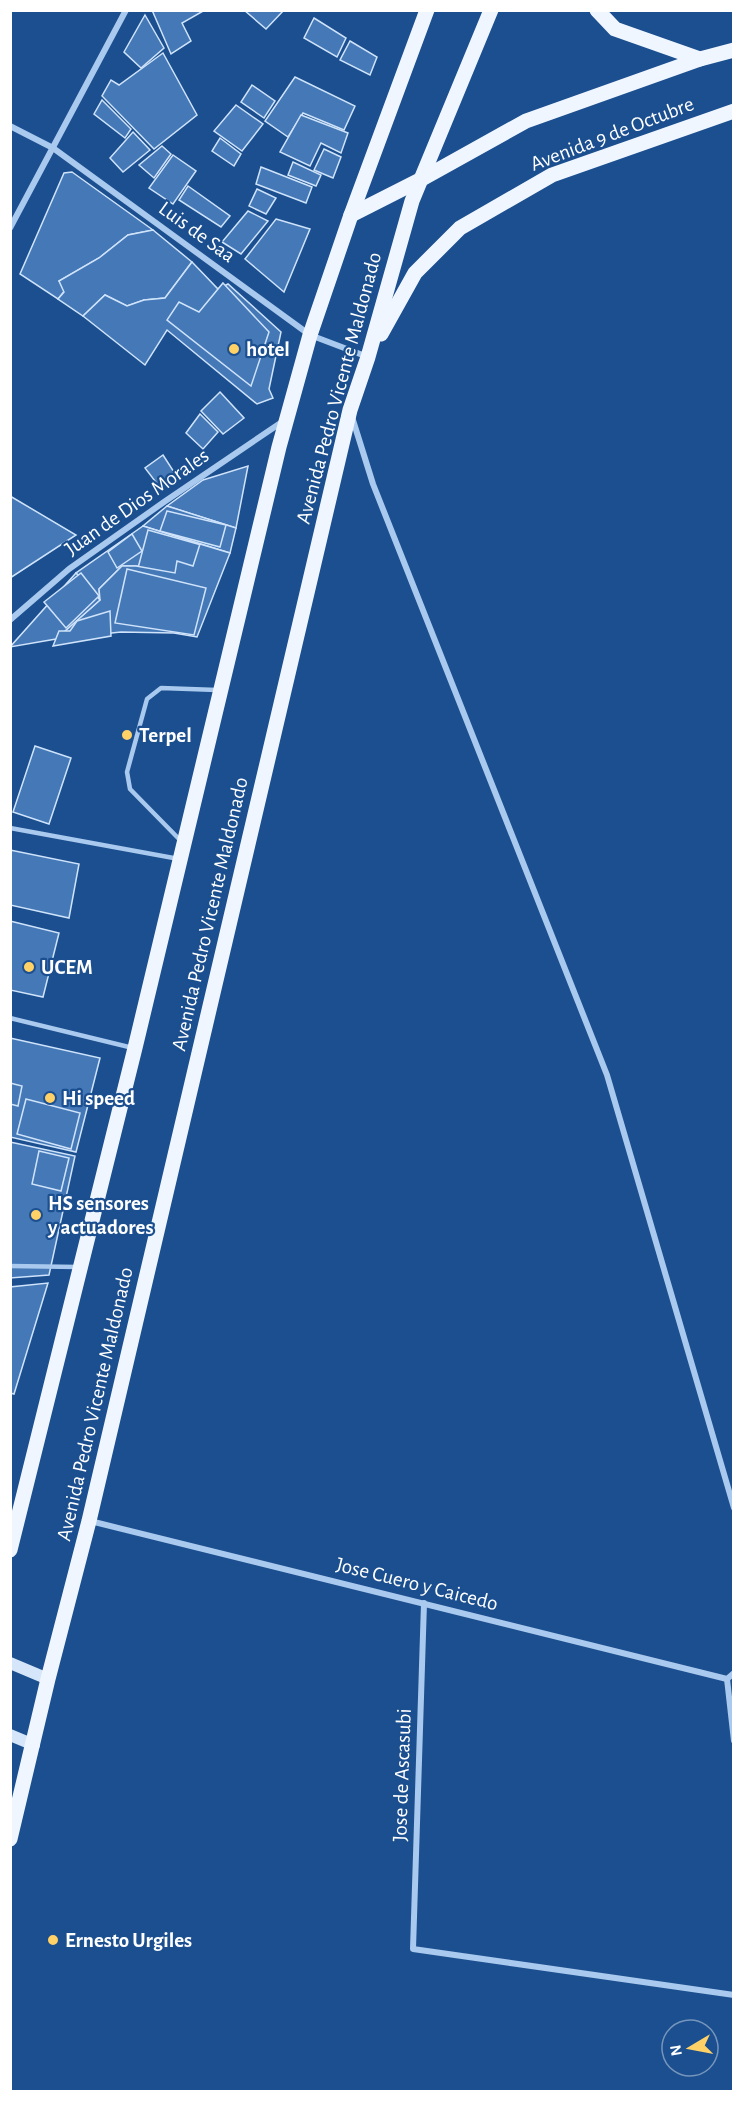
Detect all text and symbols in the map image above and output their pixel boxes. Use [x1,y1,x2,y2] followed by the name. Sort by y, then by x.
[527,93,697,175] street label: Avenida 9 de Octubre
[155,197,239,267] street label: Luis de Saa
[293,250,385,526] street label: Avenida Pedro Vicente Maldonado
[246,339,290,360] place label: hotel
[227,342,241,356] marker: hotel
[61,445,213,559] street label: Juan de Dios Morales
[139,725,192,746] place label: Terpel
[120,728,134,742] marker: Terpel
[168,775,252,1053] street label: Avenida Pedro Vicente Maldonado
[41,957,93,978] place label: UCEM
[22,960,36,974] marker: UCEM
[62,1088,135,1109] place label: Hi speed
[43,1091,57,1105] marker: Hi speed
[47,1193,153,1238] place label: HS sensores y actuadores
[29,1208,43,1222] marker: HS sensores y actuadores
[53,1265,137,1543] street label: Avenida Pedro Vicente Maldonado
[334,1554,500,1614] street label: Jose Cuero y Caicedo
[389,1708,415,1842] street label: Jose de Ascasubi
[65,1930,192,1951] place label: Ernesto Urgiles
[46,1933,60,1947] marker: Ernesto Urgiles
[660,2018,720,2078] north arrow
[667,2044,685,2057] text: N

